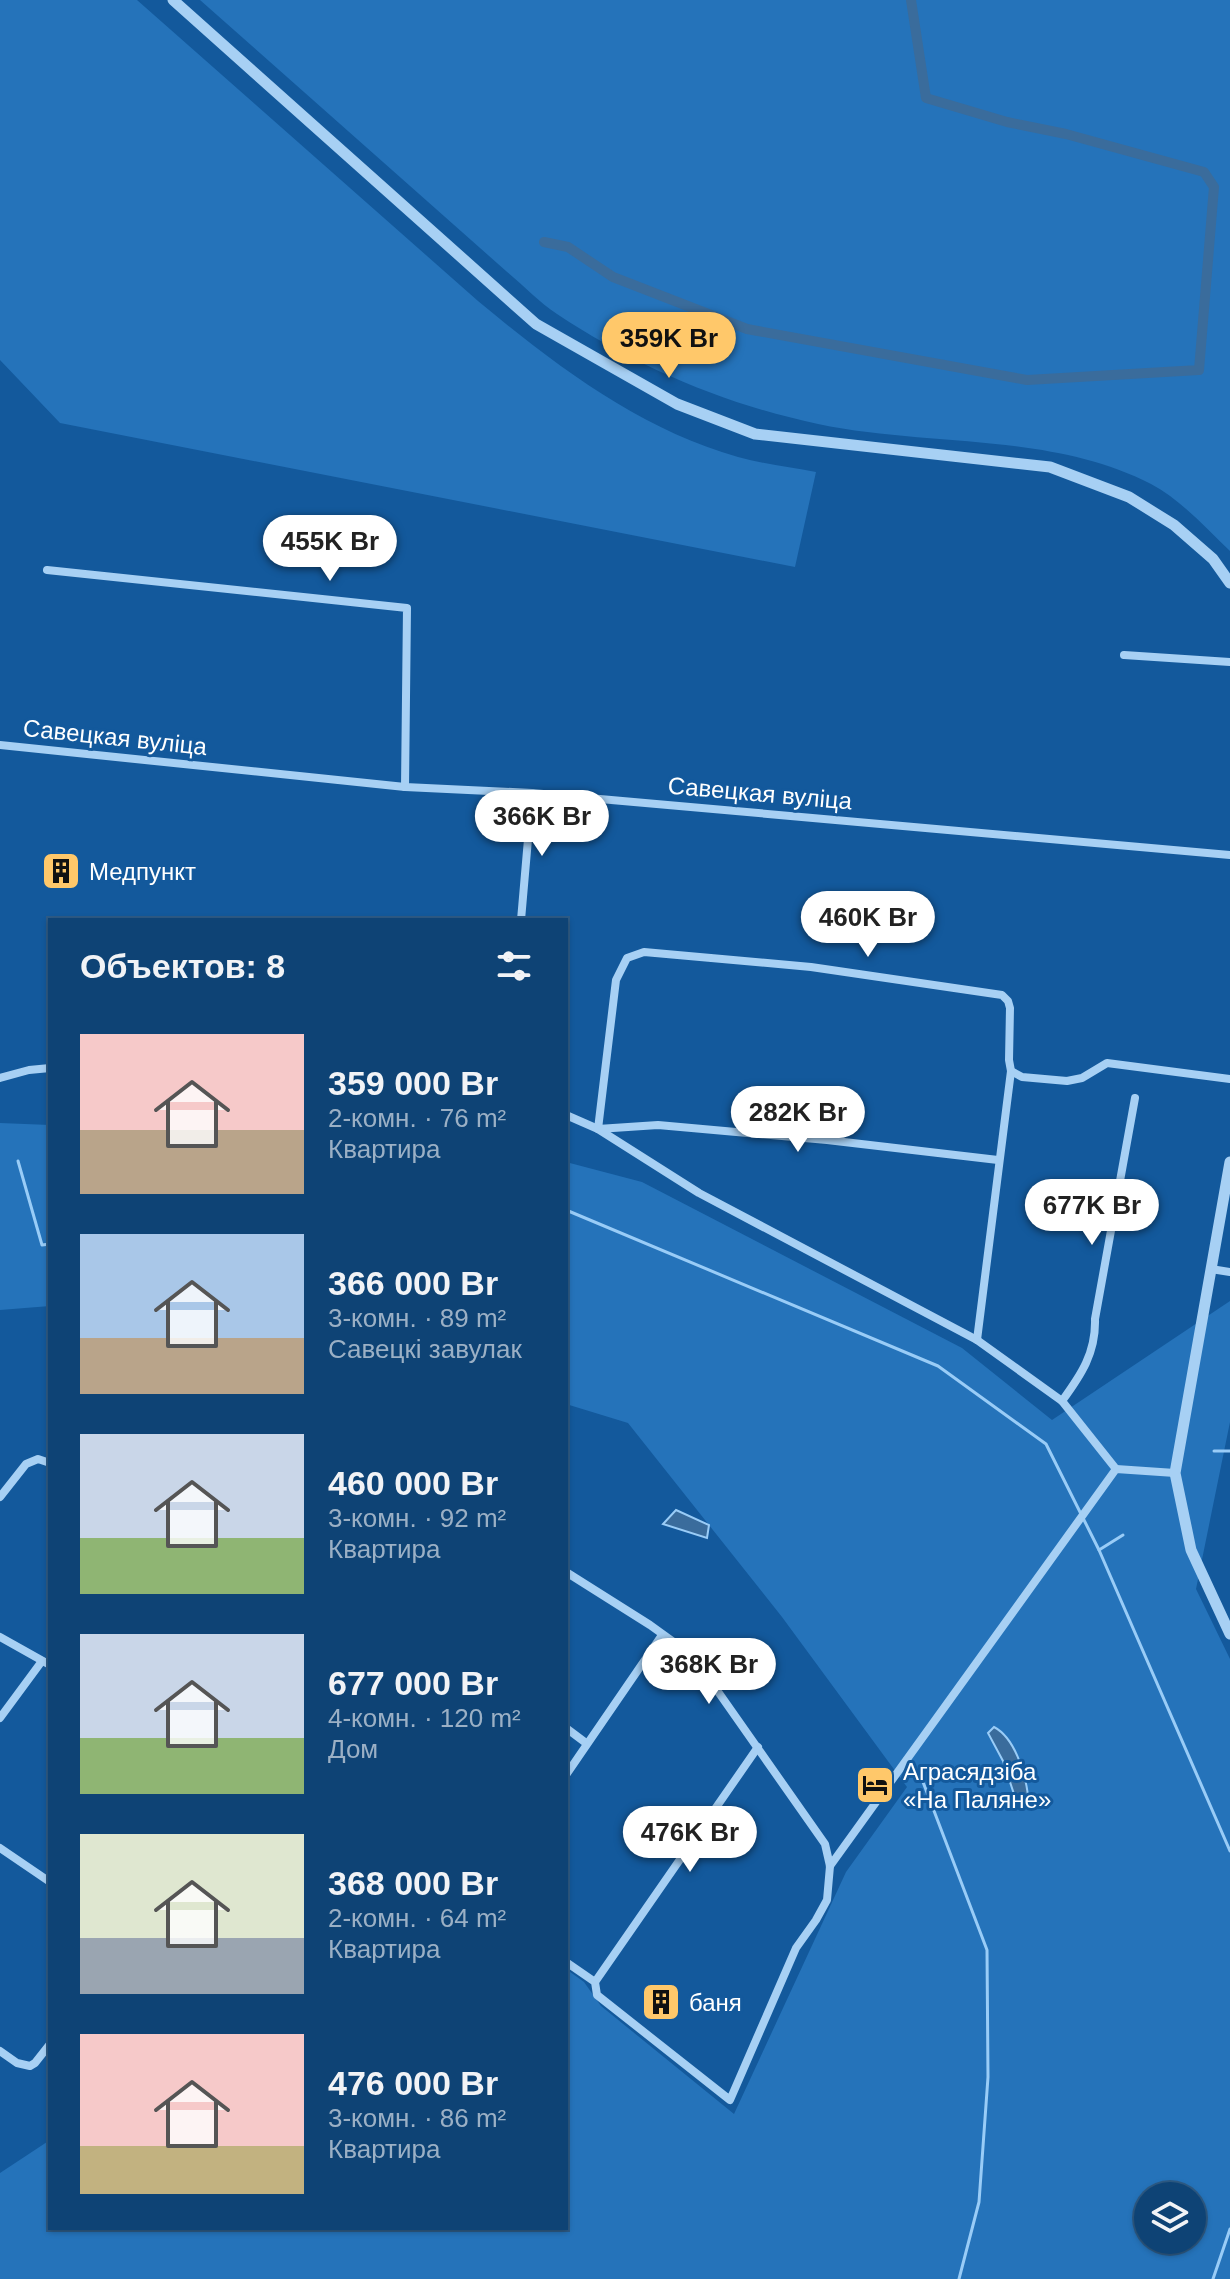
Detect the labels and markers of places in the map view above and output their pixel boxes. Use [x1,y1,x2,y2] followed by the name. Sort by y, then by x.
[595,312,743,380] pin: 359K Br
[256,515,404,583] pin: 455K Br
[468,790,616,858] pin: 366K Br
[40,850,82,892] building icon: Медпункт
[89,858,196,885] place label: Медпункт
[794,891,942,959] pin: 460K Br
[724,1086,872,1154] pin: 282K Br
[1018,1179,1166,1247] pin: 677K Br
[635,1638,783,1706] pin: 368K Br
[903,1758,1051,1813] place label: Аграсядзіба «На Паляне»
[854,1764,896,1806] hotel icon: Аграсядзіба «На Паляне»
[616,1806,764,1874] pin: 476K Br
[640,1981,682,2023] building icon: баня
[689,1989,742,2016] place label: баня

